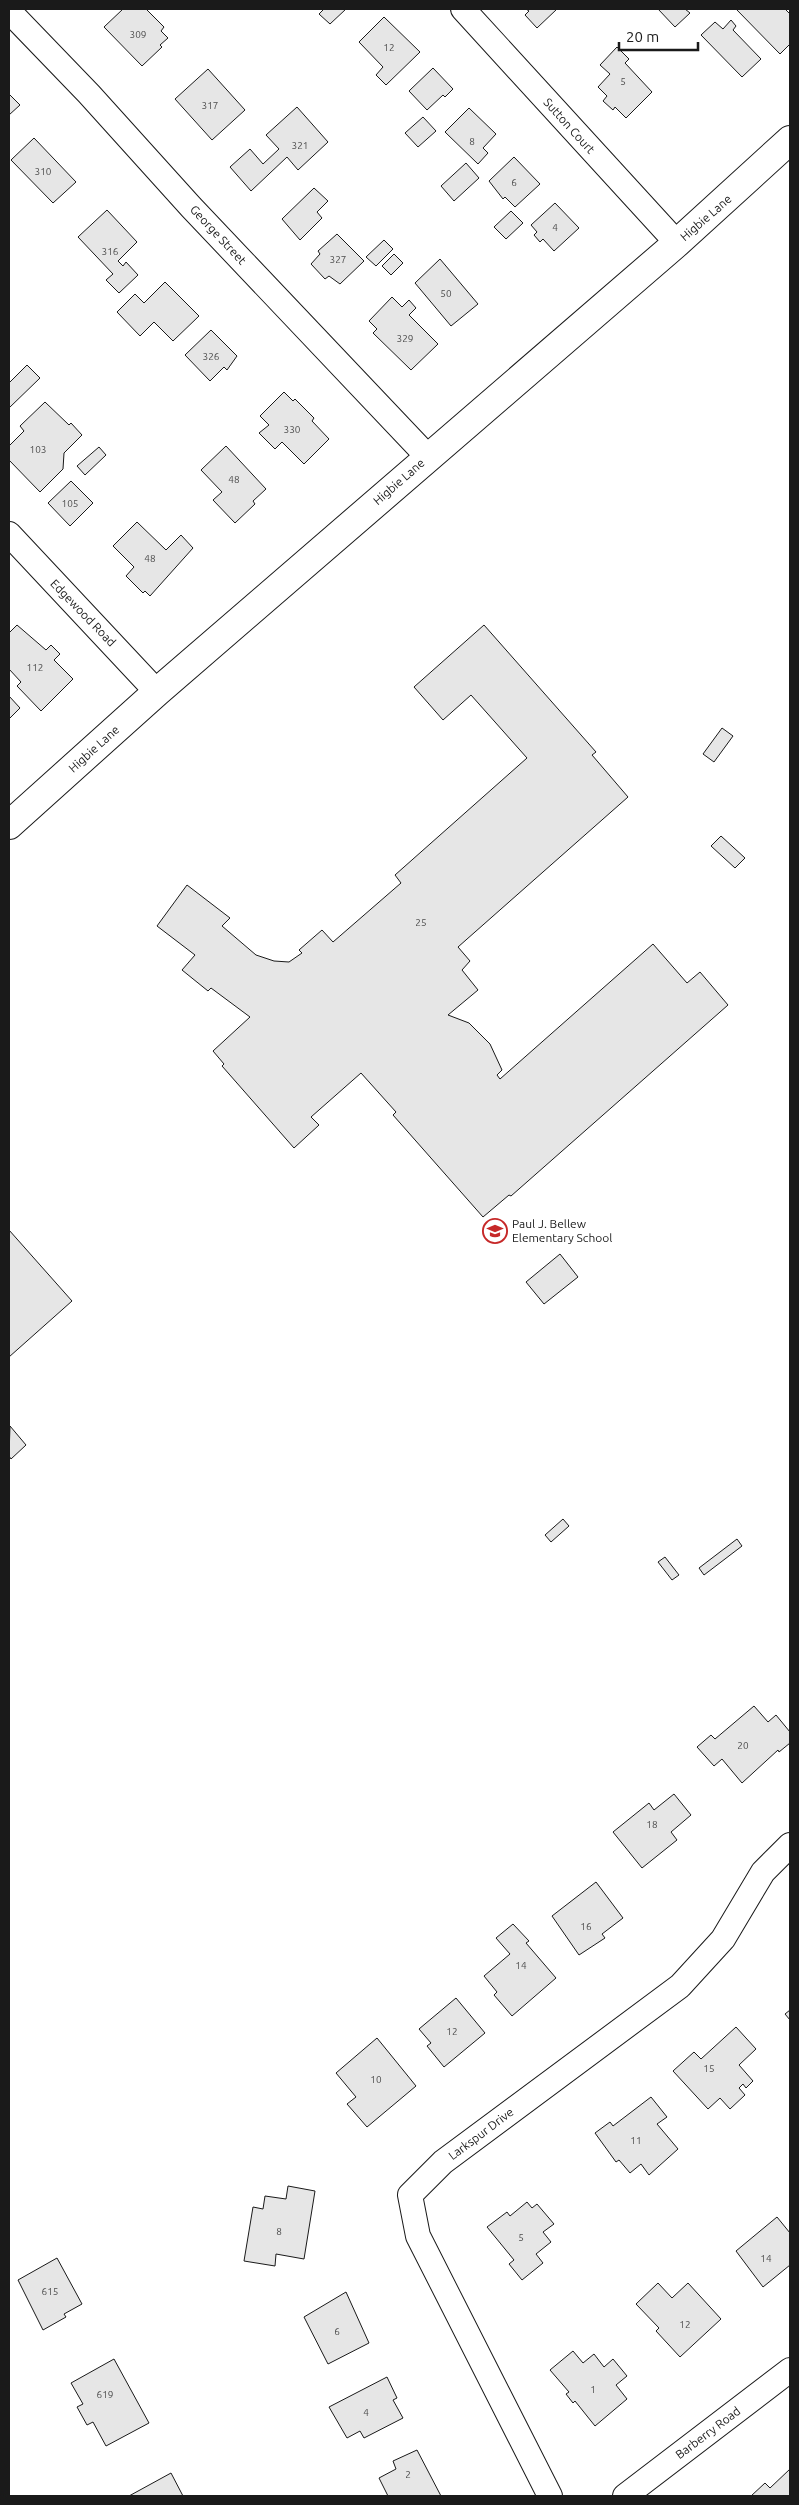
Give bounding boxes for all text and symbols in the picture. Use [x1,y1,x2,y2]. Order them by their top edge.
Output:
scale bar [619,20,698,52]
text: 20 m [626,28,659,45]
house number: 309 [130,29,146,40]
house number: 12 [383,42,395,53]
house number: 5 [620,76,626,87]
street label: Sutton Court [541,95,598,156]
house number: 317 [202,100,218,111]
house number: 8 [469,136,475,147]
house number: 321 [292,140,308,151]
house number: 310 [35,166,52,177]
house number: 6 [511,177,517,188]
street label: Higbie Lane [678,192,734,243]
street label: George Street [188,202,249,267]
house number: 4 [552,222,558,233]
house number: 316 [102,246,119,257]
house number: 327 [330,254,346,265]
house number: 50 [440,288,452,299]
house number: 329 [397,333,413,344]
house number: 326 [203,351,220,362]
house number: 330 [284,424,301,435]
house number: 103 [30,444,46,455]
street label: Higbie Lane [371,456,427,507]
house number: 48 [228,474,240,485]
house number: 105 [62,498,78,509]
house number: 48 [144,553,156,564]
street label: Edgewood Road [48,577,119,649]
house number: 112 [27,662,43,673]
street label: Higbie Lane [66,723,122,775]
house number: 25 [415,917,427,928]
place label: Paul J. Bellew Elementary School [512,1217,612,1244]
school or university icon: Paul J. Bellew Elementary School [482,1218,508,1244]
house number: 20 [737,1740,749,1751]
house number: 18 [646,1819,658,1830]
house number: 16 [580,1921,592,1932]
house number: 14 [515,1960,527,1971]
house number: 12 [446,2026,458,2037]
house number: 15 [703,2063,715,2074]
house number: 10 [370,2074,382,2085]
street label: Larkspur Drive [446,2105,516,2162]
house number: 11 [630,2135,642,2146]
house number: 8 [276,2226,282,2237]
house number: 5 [518,2232,524,2243]
house number: 14 [760,2253,772,2264]
house number: 615 [42,2286,58,2297]
house number: 12 [679,2319,691,2330]
house number: 6 [334,2326,340,2337]
house number: 1 [590,2384,596,2395]
house number: 619 [97,2389,113,2400]
street label: Barberry Road [673,2404,743,2461]
house number: 4 [363,2407,369,2418]
house number: 2 [405,2469,411,2480]

